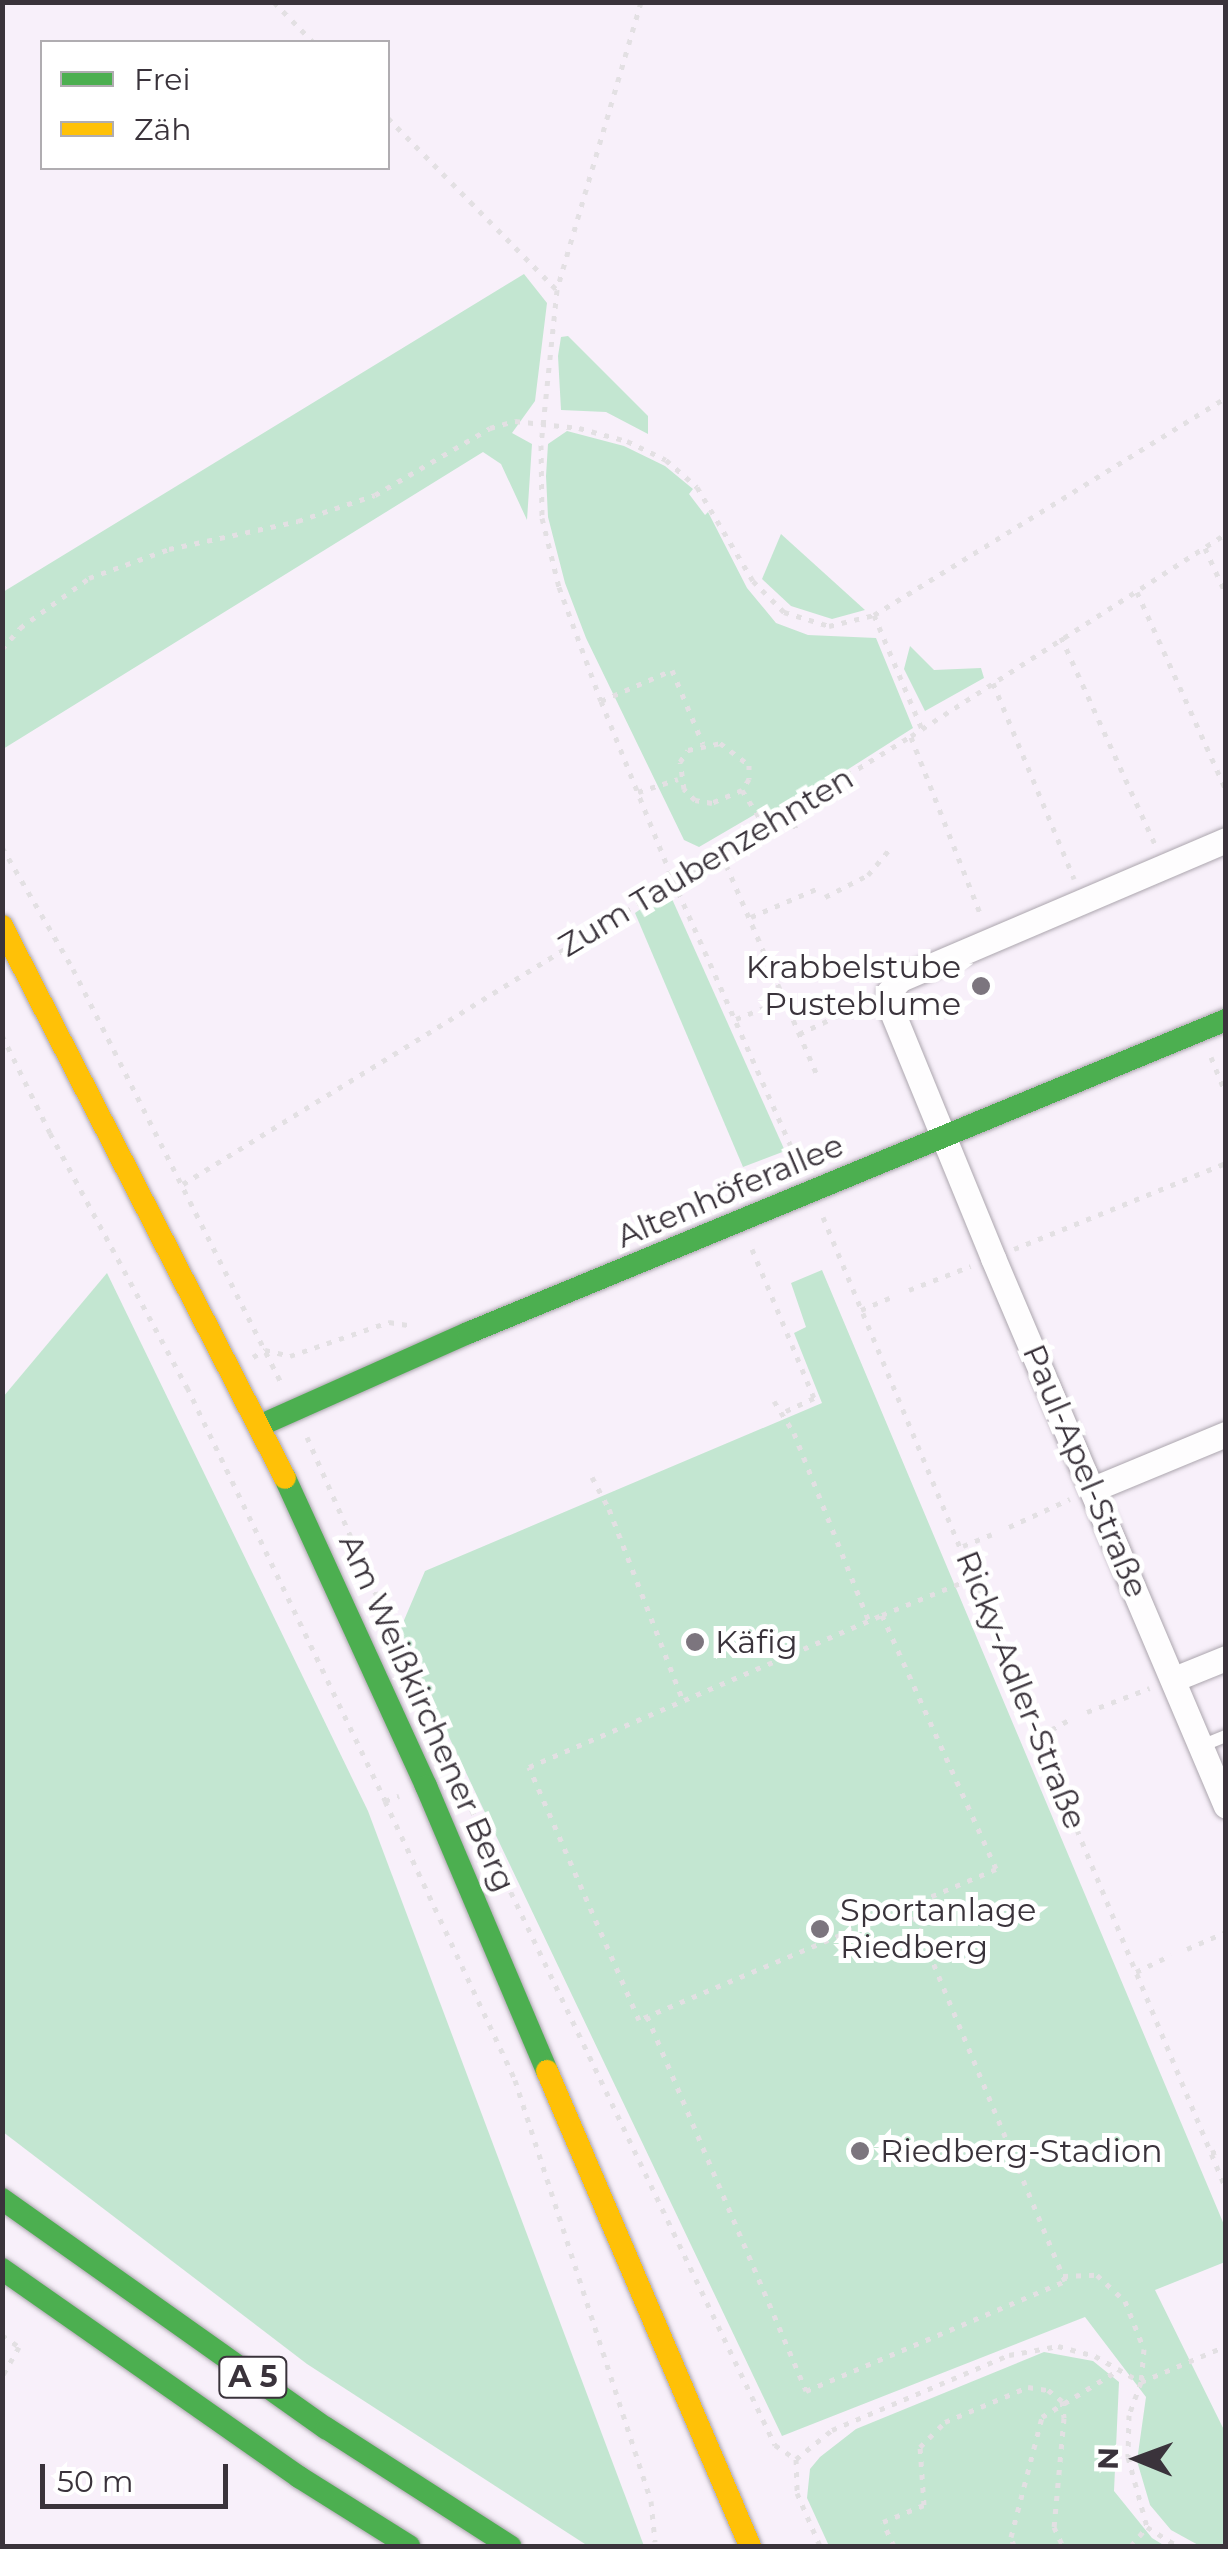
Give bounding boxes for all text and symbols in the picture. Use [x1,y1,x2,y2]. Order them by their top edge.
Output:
legend [40,40,390,170]
text: Frei [134,61,191,98]
text: Zäh [134,111,192,148]
street label: Zum Taubenzehnten [552,759,860,965]
place label: Krabbelstube Pusteblume [746,949,961,1024]
marker: Krabbelstube Pusteblume [970,975,992,997]
street label: Altenhöferallee [611,1126,849,1256]
street label: Paul-Apel-Straße [1014,1339,1156,1603]
street label: Am Weißkirchener Berg [331,1528,523,1898]
street label: Ricky-Adler-Straße [948,1545,1094,1835]
place label: Käfig [715,1623,798,1661]
marker: Käfig [684,1631,706,1653]
place label: Sportanlage Riedberg [840,1892,1036,1967]
marker: Sportanlage Riedberg [809,1918,831,1940]
place label: Riedberg-Stadion [880,2132,1163,2170]
marker: Riedberg-Stadion [849,2140,871,2162]
road number: A 5 [218,2352,288,2402]
north arrow [1088,2409,1188,2509]
scale bar [45,2444,232,2506]
text: N [1091,2447,1125,2470]
text: 50 m [57,2463,134,2500]

